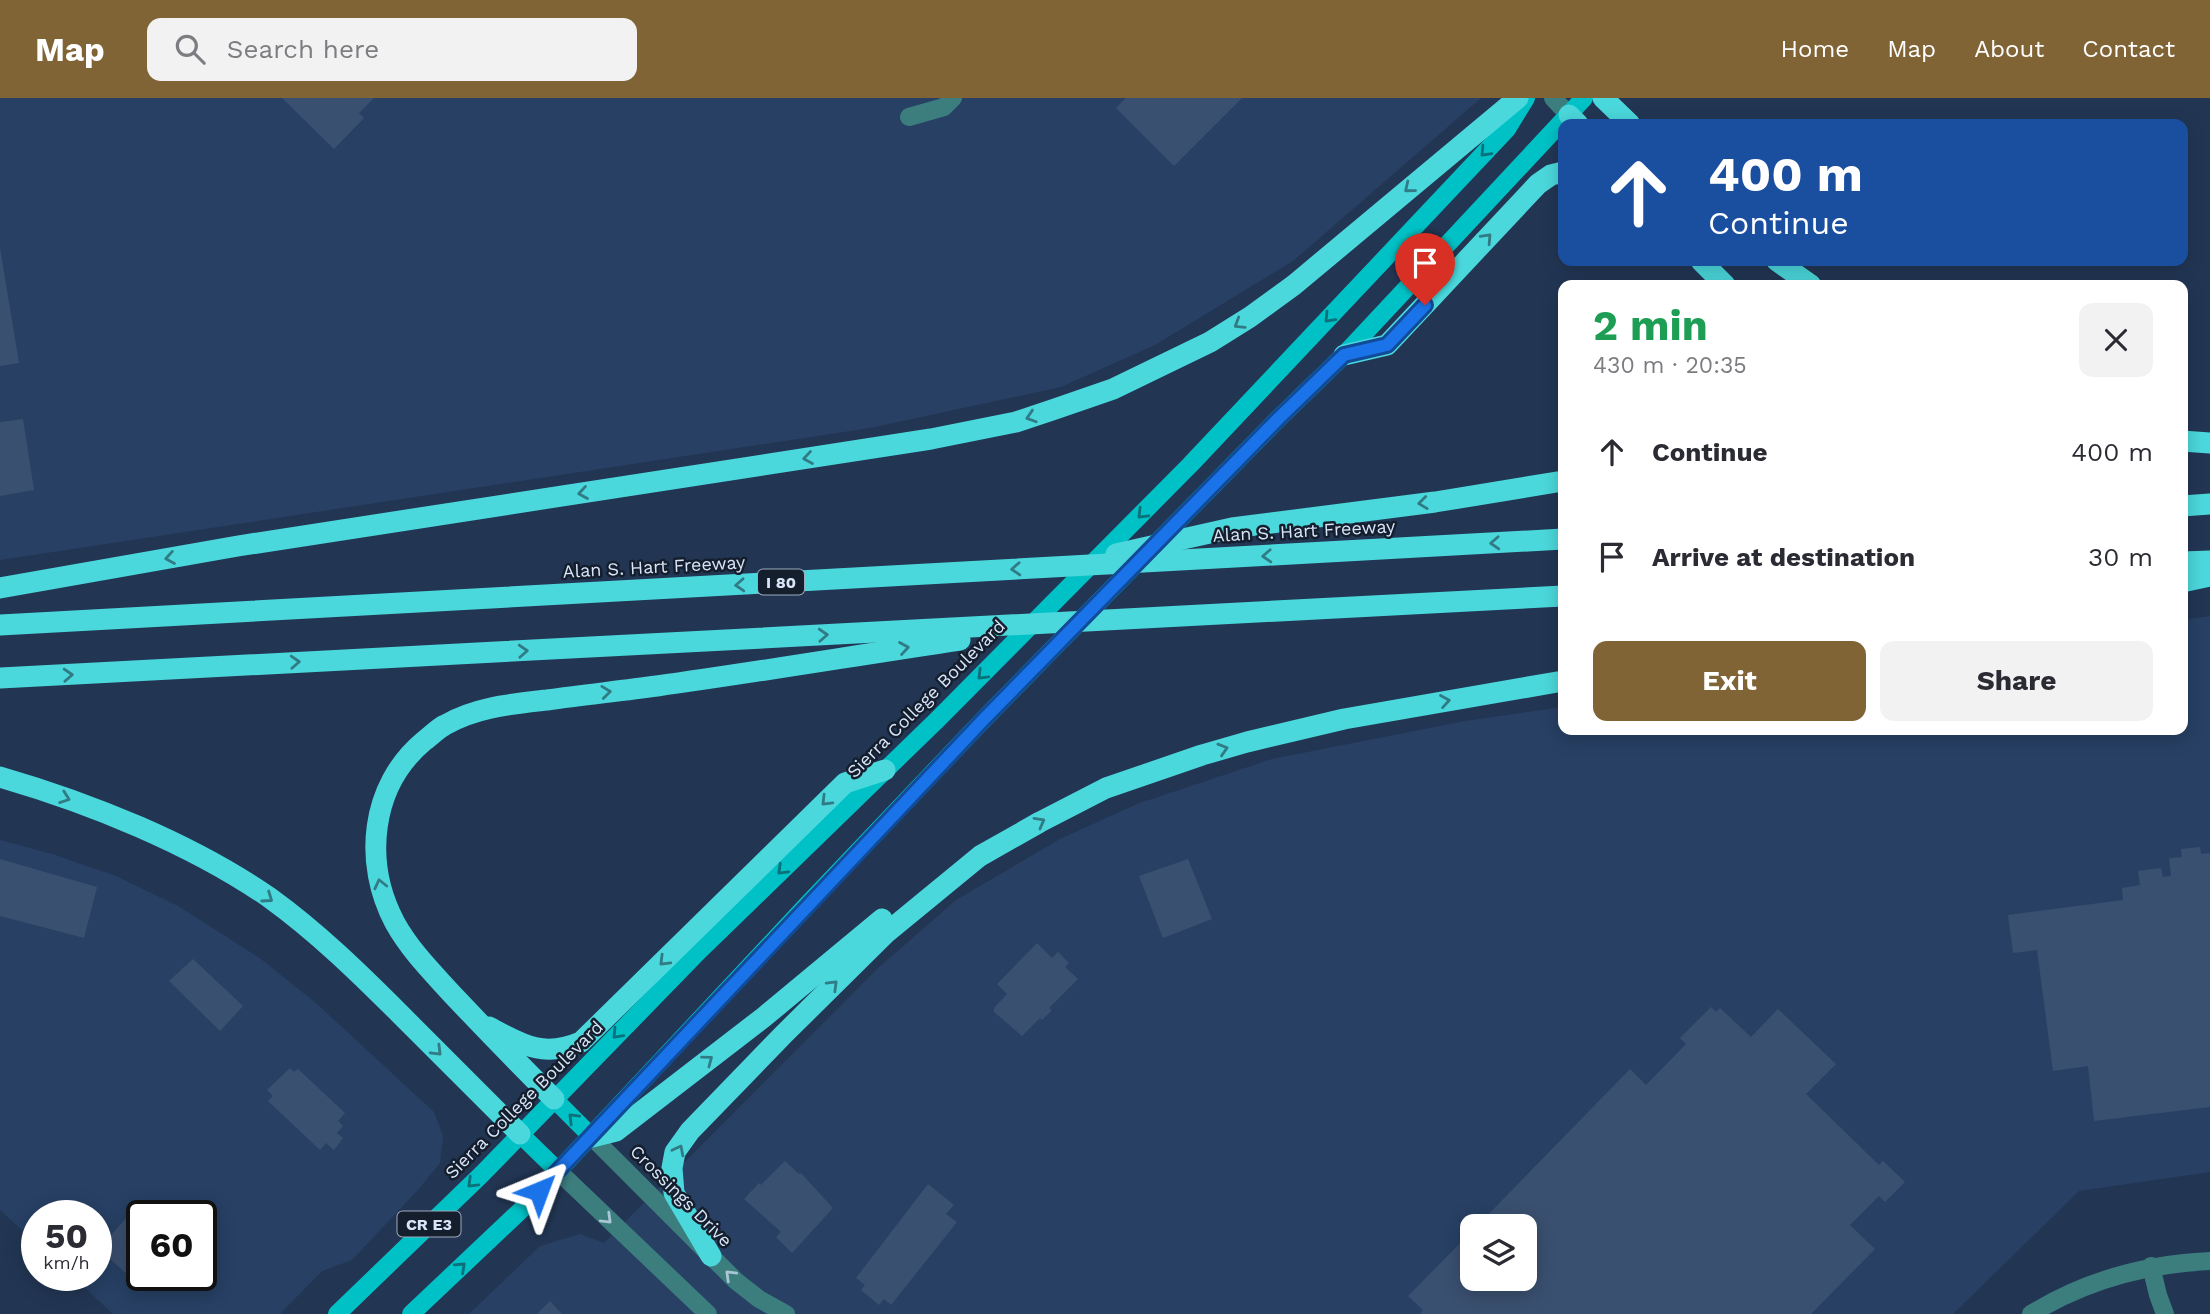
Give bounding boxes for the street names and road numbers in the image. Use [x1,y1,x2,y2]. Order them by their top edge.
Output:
street label: Alan S. Hart Freeway [1212,515,1396,546]
street label: Alan S. Hart Freeway [562,551,746,582]
road number: I 80 [758,569,804,594]
street label: Sierra College Boulevard [842,615,1009,782]
street label: Sierra College Boulevard [440,1016,607,1183]
street label: Crossings Drive [626,1140,737,1251]
road number: CR E3 [398,1212,460,1236]

